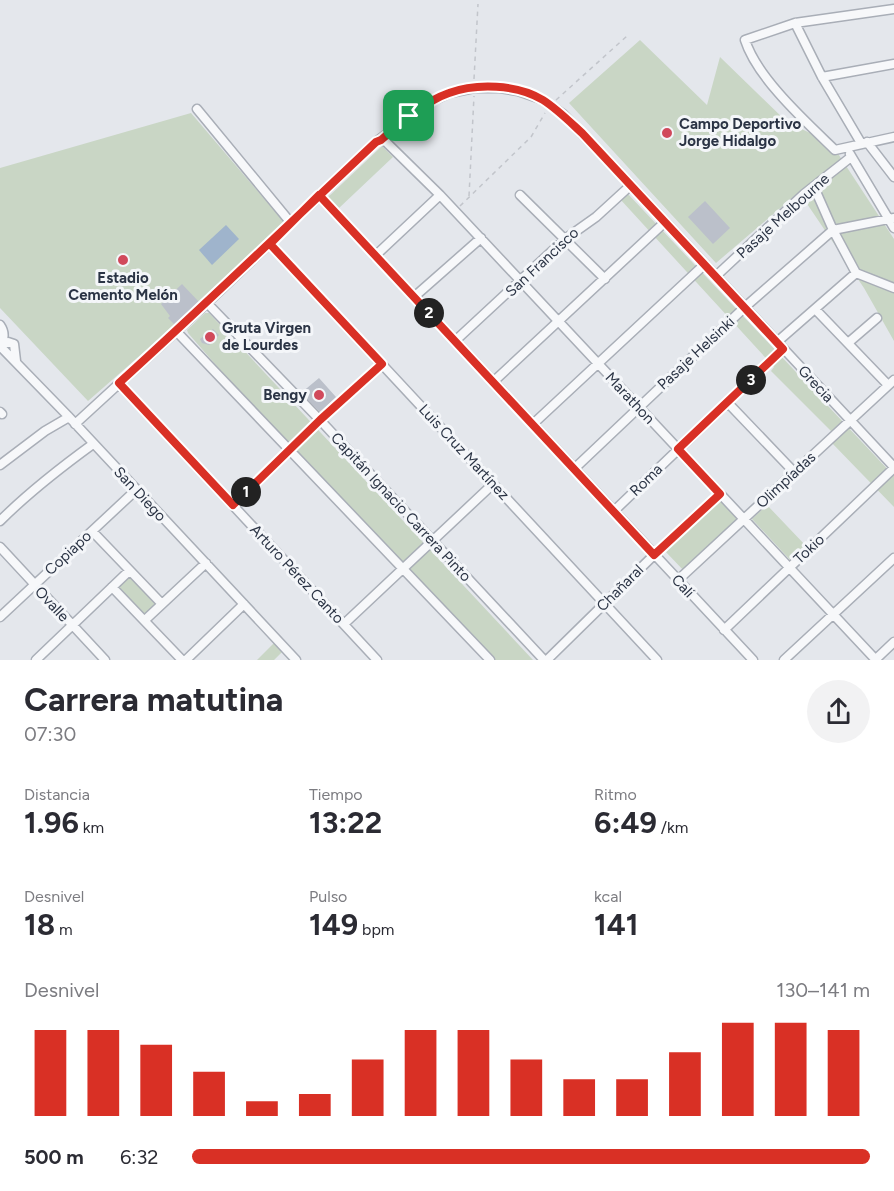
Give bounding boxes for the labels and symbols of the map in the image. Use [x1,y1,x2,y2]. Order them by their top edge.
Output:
pin [383,90,434,141]
place label: Campo Deportivo Jorge Hidalgo [679,115,802,150]
marker: Campo Deportivo Jorge Hidalgo [660,126,674,140]
street label: Pasaje Melbourne [733,170,833,262]
street label: San Francisco [502,223,583,300]
marker: Estadio Cemento Melón [116,253,130,267]
place label: Estadio Cemento Melón [68,269,178,304]
pin: 2 [414,298,444,328]
street label: Pasaje Helsinki [654,313,738,393]
place label: Gruta Virgen de Lourdes [222,319,311,354]
marker: Gruta Virgen de Lourdes [203,330,217,344]
street label: Grecia [794,362,838,406]
pin: 3 [736,365,766,395]
street label: Marathon [602,368,658,428]
place label: Bengy [263,386,307,404]
marker: Bengy [312,388,326,402]
street label: Luis Cruz Martínez [415,400,513,504]
street label: Capitán Ignacio Carrera Pinto [327,429,475,585]
street label: Olimpíadas [753,448,819,512]
street label: Roma [626,460,666,500]
street label: San Diego [110,463,170,525]
pin: 1 [231,477,261,507]
street label: Arturo Pérez Canto [246,521,348,628]
street label: Copiapo [41,527,95,579]
street label: Tokio [790,530,828,568]
street label: Chañaral [593,561,647,615]
street label: Cali [668,571,698,601]
street label: Ovalle [31,583,73,625]

